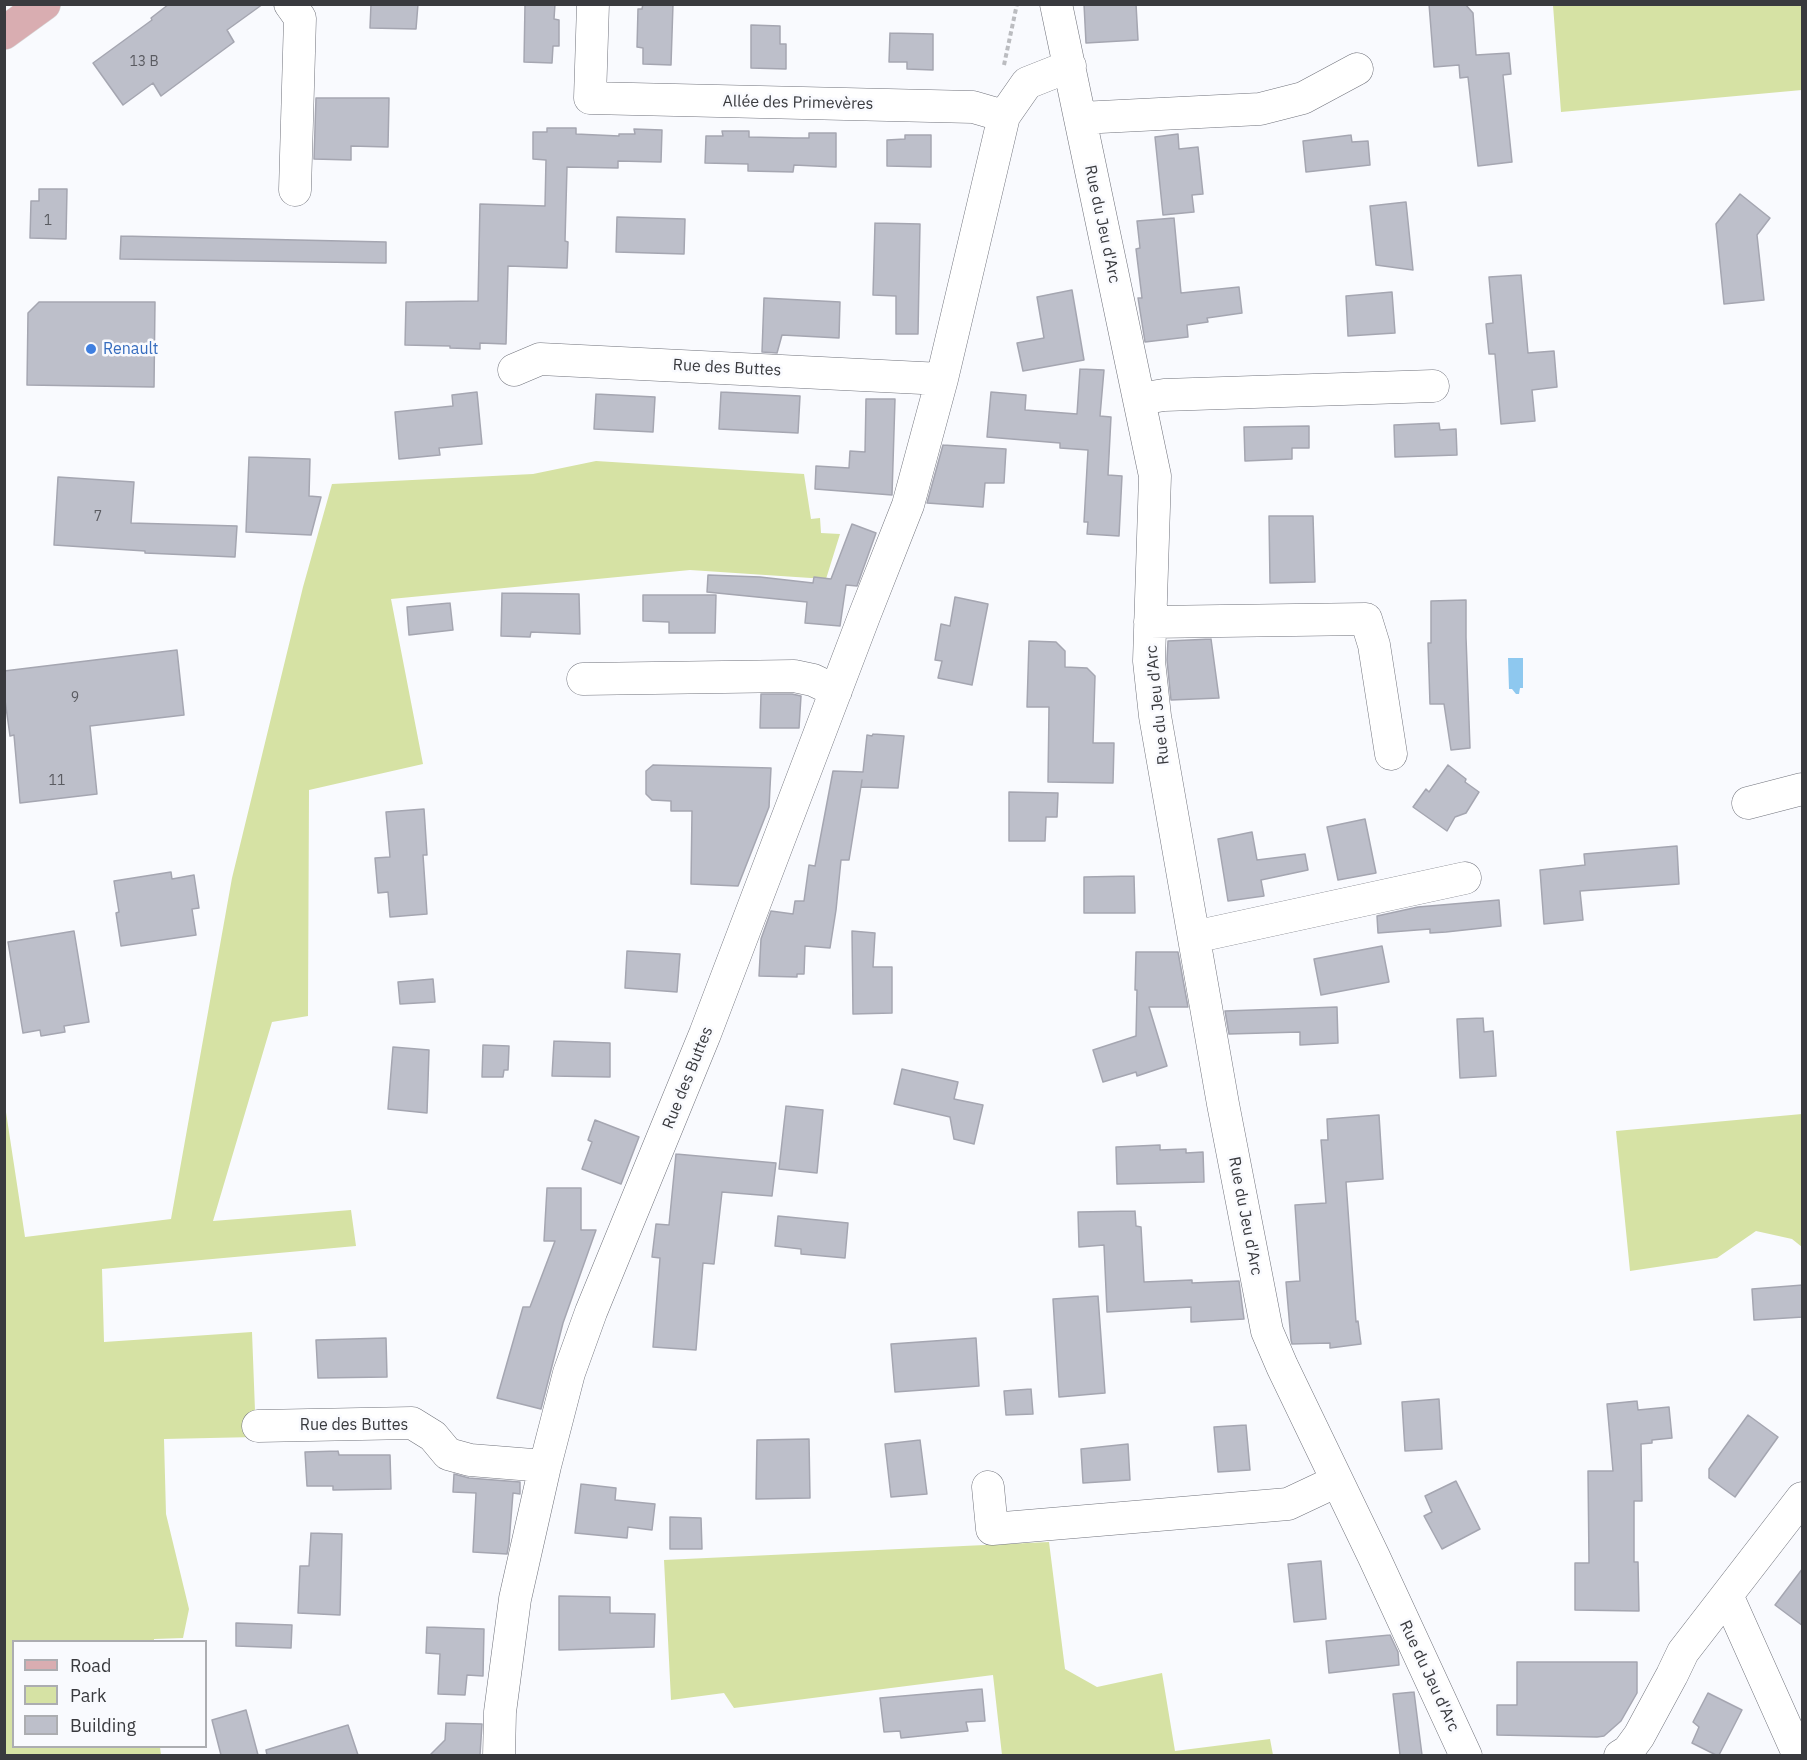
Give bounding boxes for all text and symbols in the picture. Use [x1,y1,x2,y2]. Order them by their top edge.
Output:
house number: 13 B [129,54,159,70]
street label: Allée des Primevères [722,92,874,114]
street label: Rue du Jeu d'Arc [1080,163,1124,285]
house number: 1 [44,213,52,229]
place label: Renault [103,339,158,359]
marker: Renault [84,342,98,356]
street label: Rue des Buttes [672,356,782,380]
house number: 7 [94,509,102,525]
street label: Rue du Jeu d'Arc [1142,644,1174,766]
house number: 9 [71,690,79,706]
house number: 11 [49,773,65,789]
street label: Rue des Buttes [659,1024,717,1132]
street label: Rue du Jeu d'Arc [1224,1155,1266,1277]
street label: Rue des Buttes [300,1415,408,1435]
street label: Rue du Jeu d'Arc [1395,1617,1463,1735]
legend [12,1640,207,1748]
text: Road [70,1654,111,1677]
text: Park [70,1684,106,1707]
text: Building [70,1714,136,1737]

